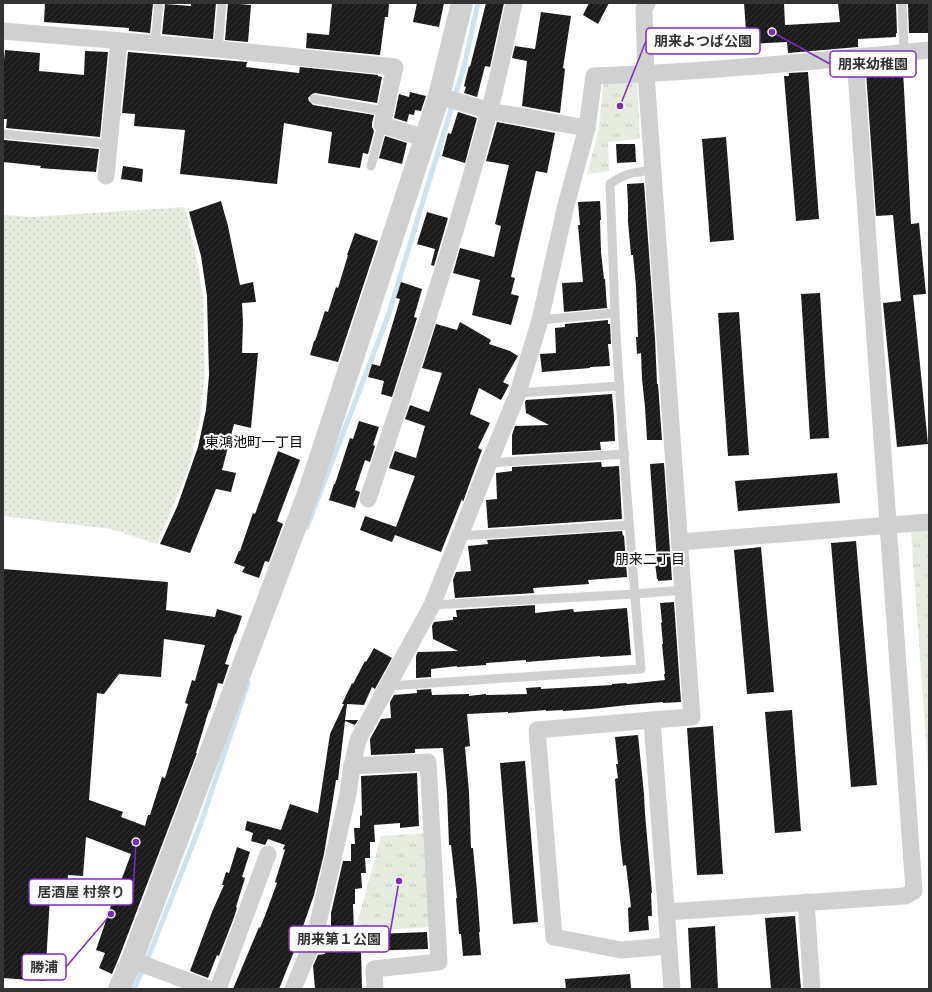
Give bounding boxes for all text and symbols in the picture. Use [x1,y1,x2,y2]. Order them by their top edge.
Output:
callout: 朋来よつば公園 [646,28,760,54]
text: 朋来よつば公園 [654,32,752,50]
callout: 朋来幼稚園 [830,51,916,77]
text: 朋来幼稚園 [838,55,908,73]
district label: 東鴻池町一丁目 [205,433,303,451]
district label: 朋来二丁目 [615,550,685,568]
callout: 居酒屋 村祭り [29,879,133,905]
text: 居酒屋 村祭り [37,883,125,901]
callout: 朋来第１公園 [289,926,389,952]
text: 朋来第１公園 [297,930,381,948]
callout: 勝浦 [22,954,66,980]
text: 勝浦 [30,958,58,976]

